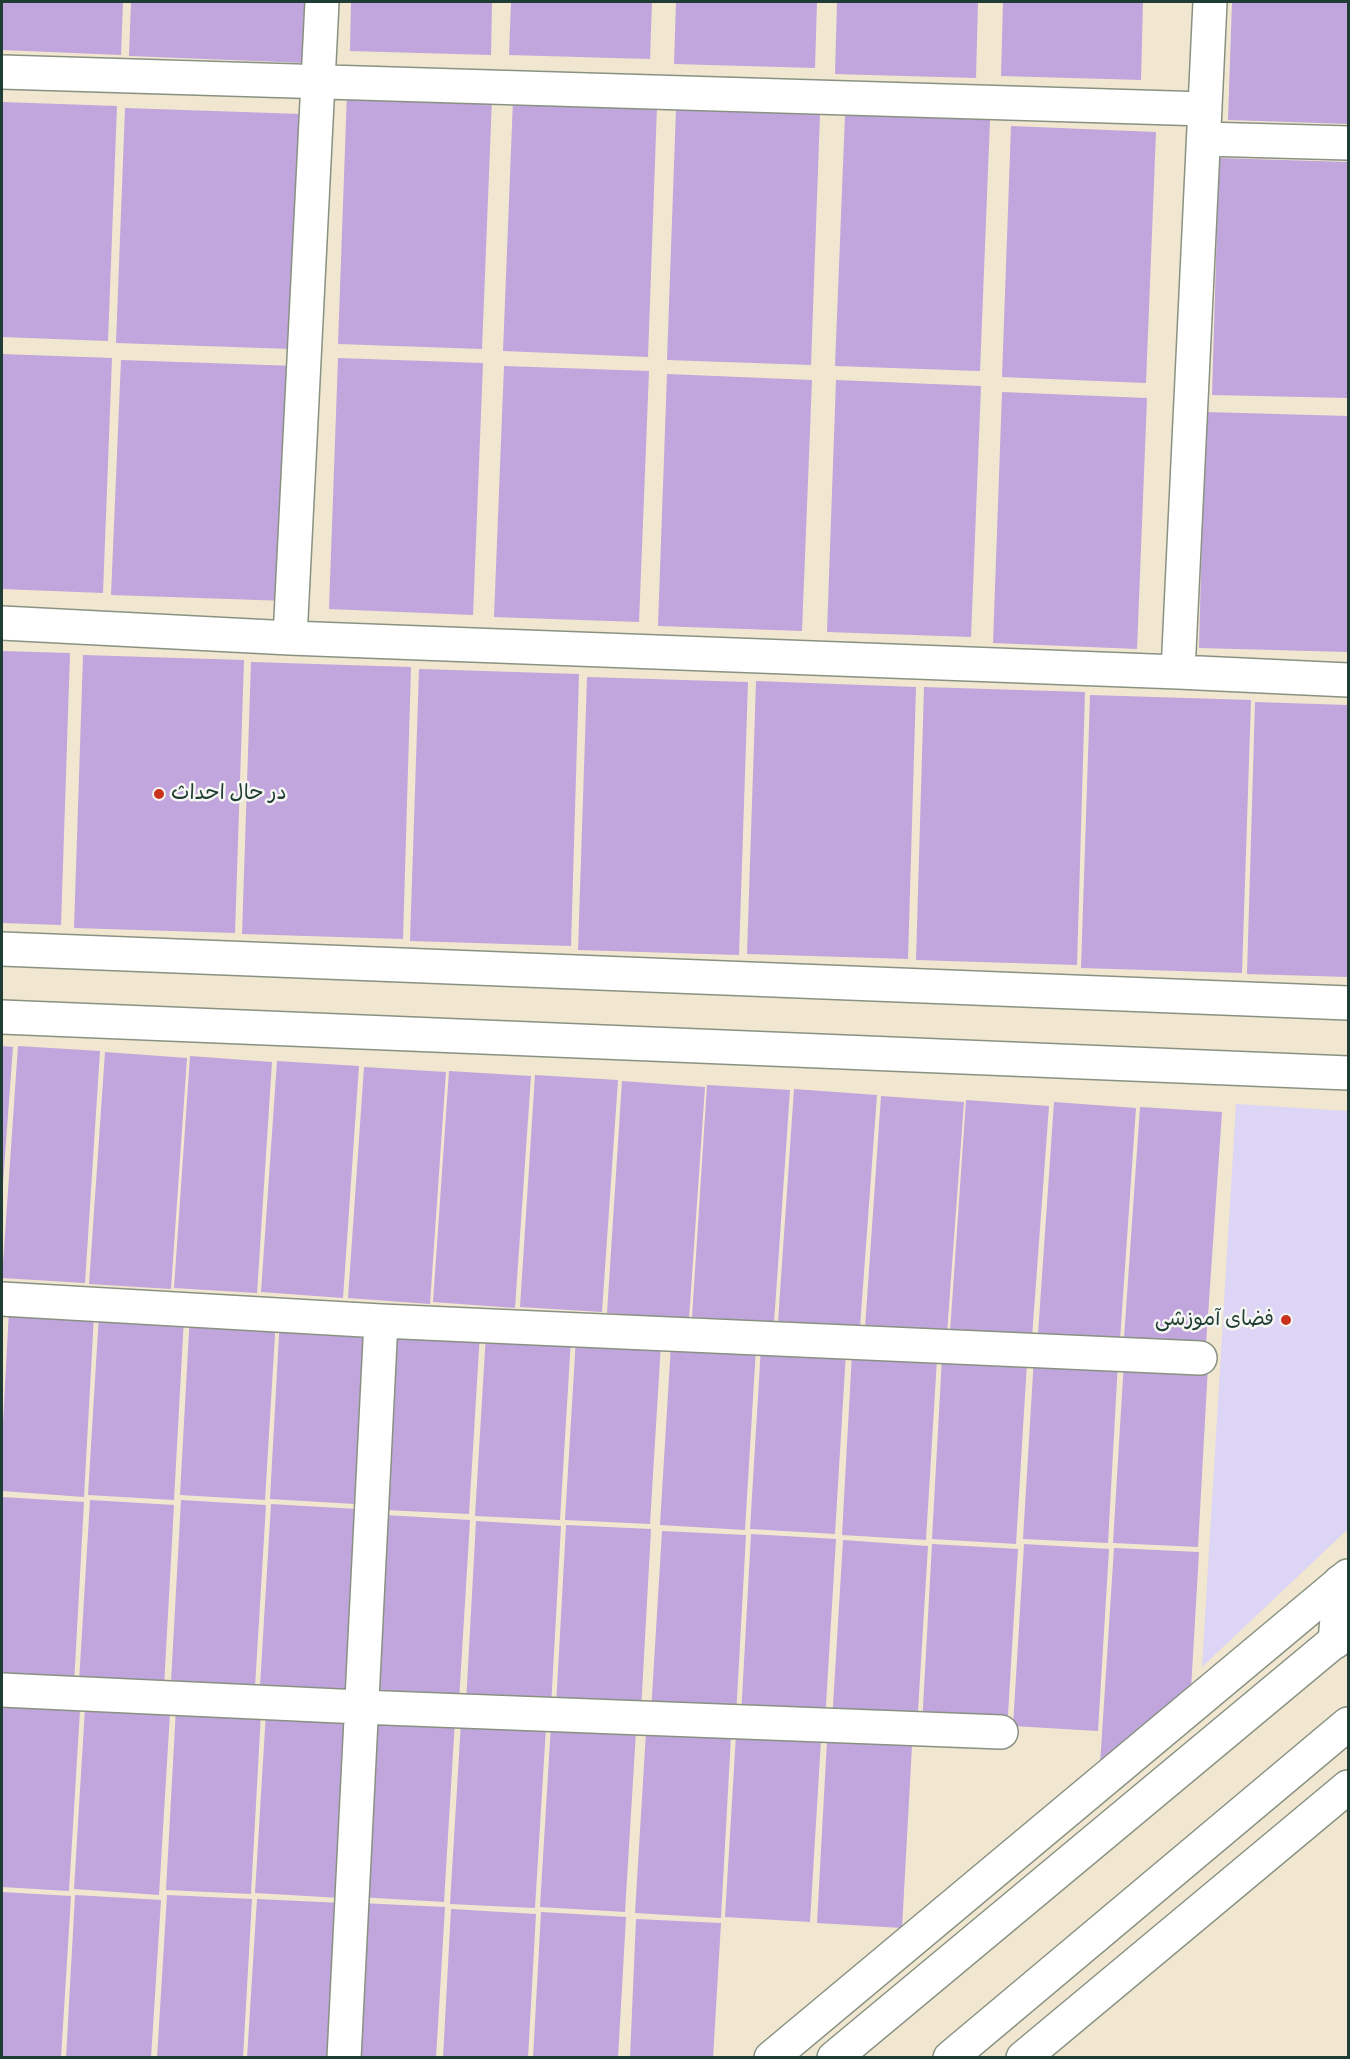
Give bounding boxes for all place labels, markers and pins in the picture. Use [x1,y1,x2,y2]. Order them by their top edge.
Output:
place label: در حال احداث [171,781,287,807]
marker: در حال احداث [152,787,166,801]
place label: فضای آموزشی [1155,1307,1274,1333]
marker: فضای آموزشی [1279,1313,1293,1327]

